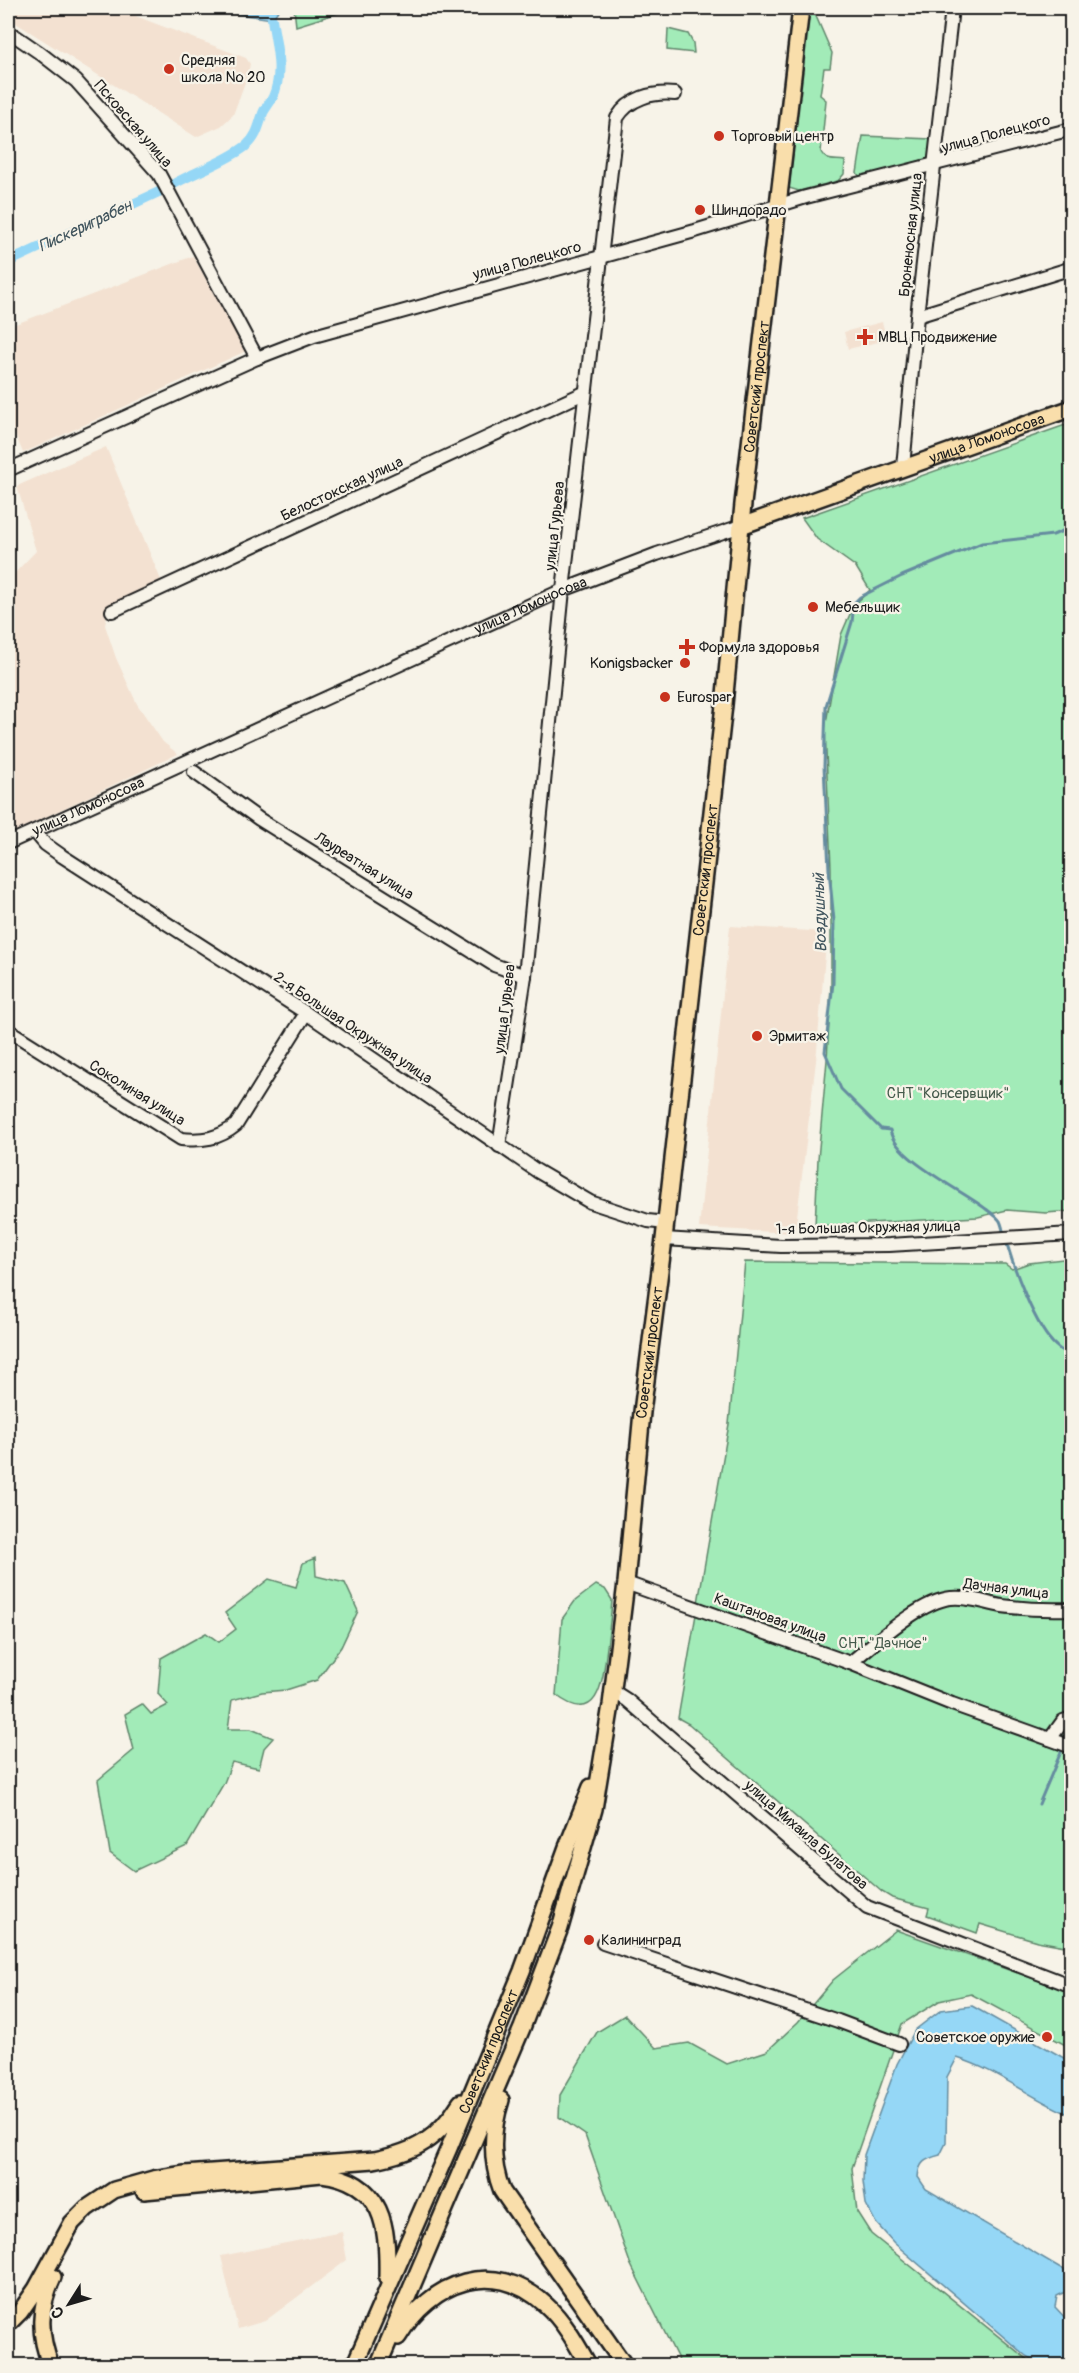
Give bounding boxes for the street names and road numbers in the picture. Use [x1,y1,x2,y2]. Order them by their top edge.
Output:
street label: Псковская улица [90,76,176,172]
street label: улица Полецкого [939,110,1052,158]
street label: Броненосная улица [895,172,927,298]
street label: улица Полецкого [470,237,583,285]
street label: Советский проспект [740,319,774,454]
street label: улица Ломоносова [926,409,1047,468]
street label: Белостокская улица [278,452,406,526]
street label: улица Гурьева [541,480,569,573]
street label: улица Ломоносова [470,572,589,639]
street label: улица Ломоносова [28,773,147,841]
street label: Советский проспект [689,802,722,937]
street label: Лауреатная улица [310,827,417,904]
street label: улица Гурьева [490,963,520,1056]
street label: 2-я Большая Окружная улица [270,968,436,1088]
street label: Соколиная улица [85,1056,189,1130]
street label: 1-я Большая Окружная улица [775,1217,961,1239]
street label: Советский проспект [632,1285,667,1419]
street label: Дачная улица [961,1574,1050,1604]
street label: Каштановая улица [711,1589,829,1647]
street label: улица Михаила Булатова [740,1775,872,1894]
street label: Советский проспект [455,1986,523,2117]

